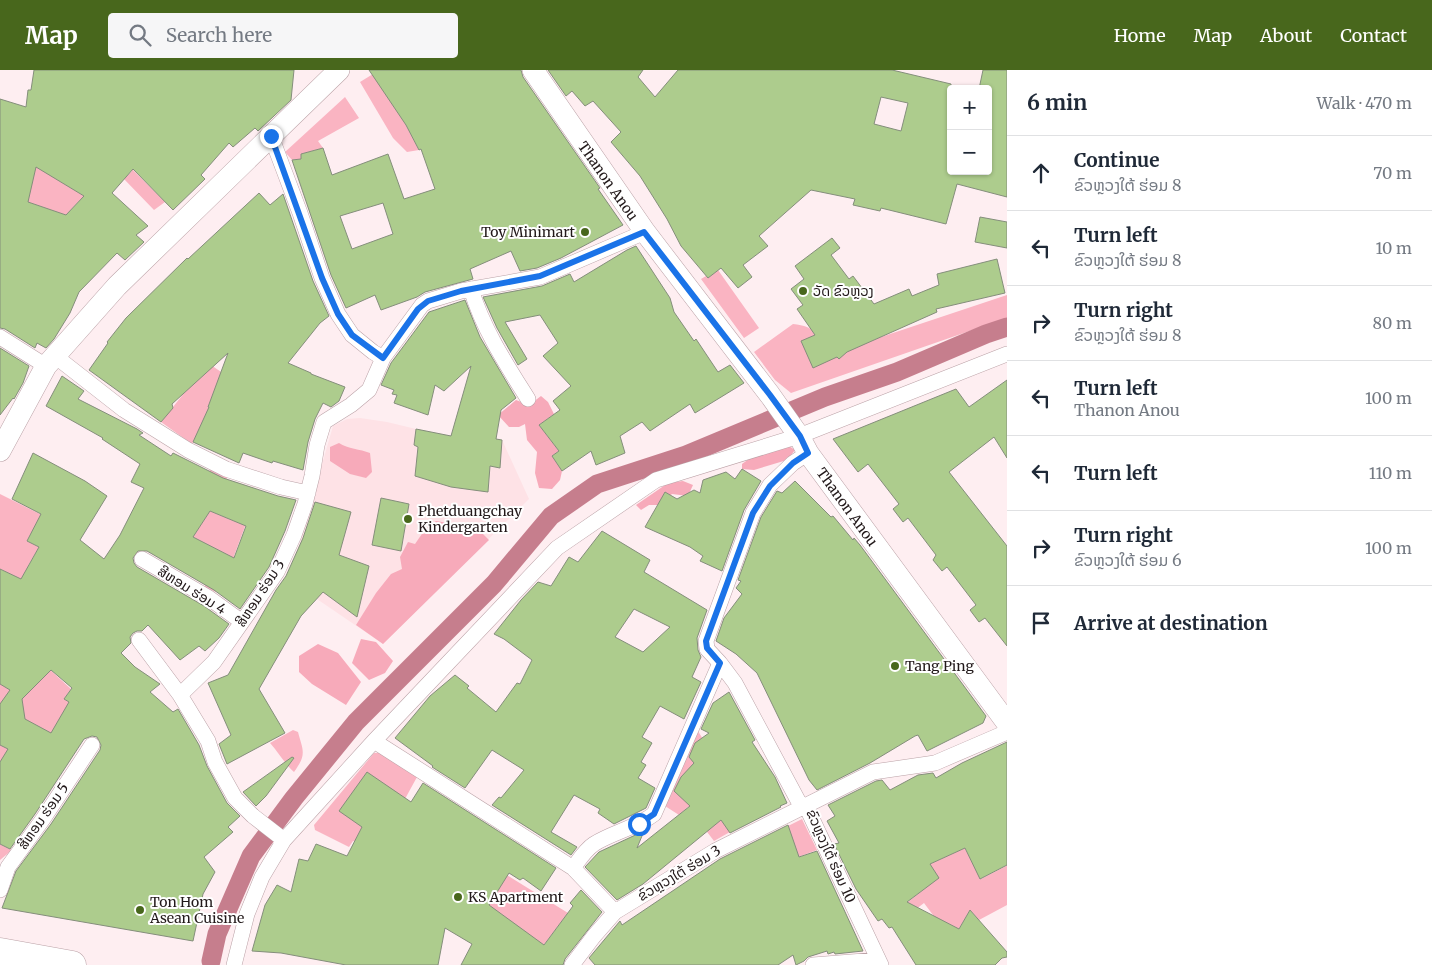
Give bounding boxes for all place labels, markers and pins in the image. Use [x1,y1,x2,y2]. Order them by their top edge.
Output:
place label: Toy Minimart [481,223,576,241]
marker: Toy Minimart [579,226,591,238]
place label: ວັດ ຂົວຫຼວງ [813,282,874,300]
marker: ວັດ ຂົວຫຼວງ [797,285,809,297]
place label: Phetduangchay Kindergarten [418,502,523,536]
marker: Phetduangchay Kindergarten [402,513,414,525]
place label: Tang Ping [905,657,974,675]
marker: Tang Ping [889,660,901,672]
place label: KS Apartment [468,888,564,906]
marker: KS Apartment [452,891,464,903]
place label: Ton Hom Asean Cuisine [149,893,244,927]
marker: Ton Hom Asean Cuisine [134,904,146,916]

